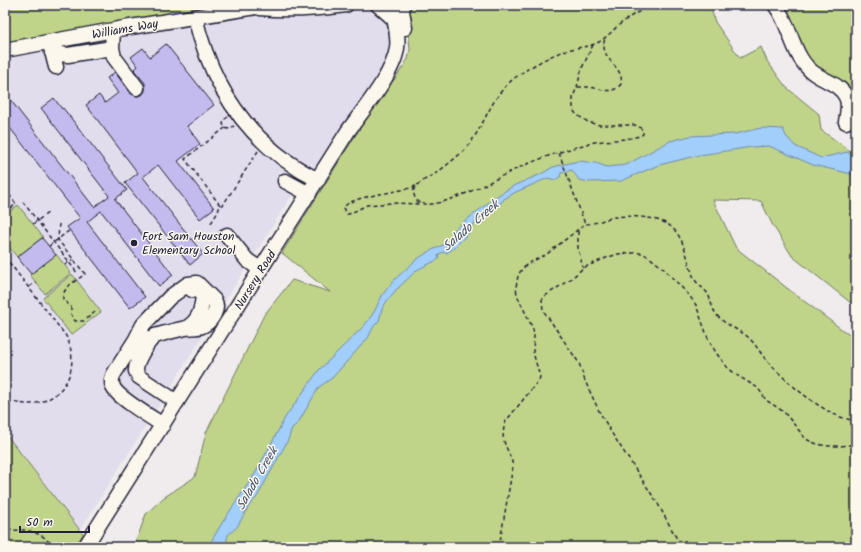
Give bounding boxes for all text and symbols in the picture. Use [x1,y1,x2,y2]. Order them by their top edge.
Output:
street label: Williams Way [91,14,160,45]
water label: Salado Creek [438,194,506,257]
place label: Fort Sam Houston Elementary School [142,227,235,260]
marker: Fort Sam Houston Elementary School [129,238,139,248]
street label: Nursery Road [230,246,282,314]
water label: Salado Creek [231,442,285,514]
scale bar [20,508,89,534]
text: 50 m [26,513,53,532]

